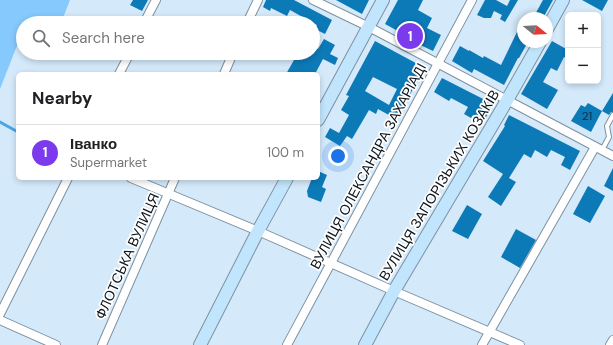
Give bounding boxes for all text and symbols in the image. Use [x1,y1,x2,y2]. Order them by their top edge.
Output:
north arrow [517,12,553,48]
map controls [565,12,601,84]
button: + [565,12,601,48]
search box [16,16,320,60]
pin: 1 [397,21,423,51]
icon: search [30,27,52,49]
text: Search here [62,28,145,48]
button: − [565,48,601,84]
street label: ВУЛИЦЯ ОЛЕКСАНДРА ЗАХАРІАДІ [306,60,430,272]
street label: ВУЛИЦЯ ЗАПОРІЗЬКИХ КОЗАКІВ [375,86,503,284]
text: Nearby [32,87,92,109]
house number: 21 [582,108,592,124]
text: Іванко [70,134,117,154]
text: 1 [43,144,47,161]
text: 100 m [267,144,304,161]
your location [328,146,348,166]
text: Supermarket [70,154,147,171]
street label: ФЛОТСЬКА ВУЛИЦЯ [91,190,163,322]

